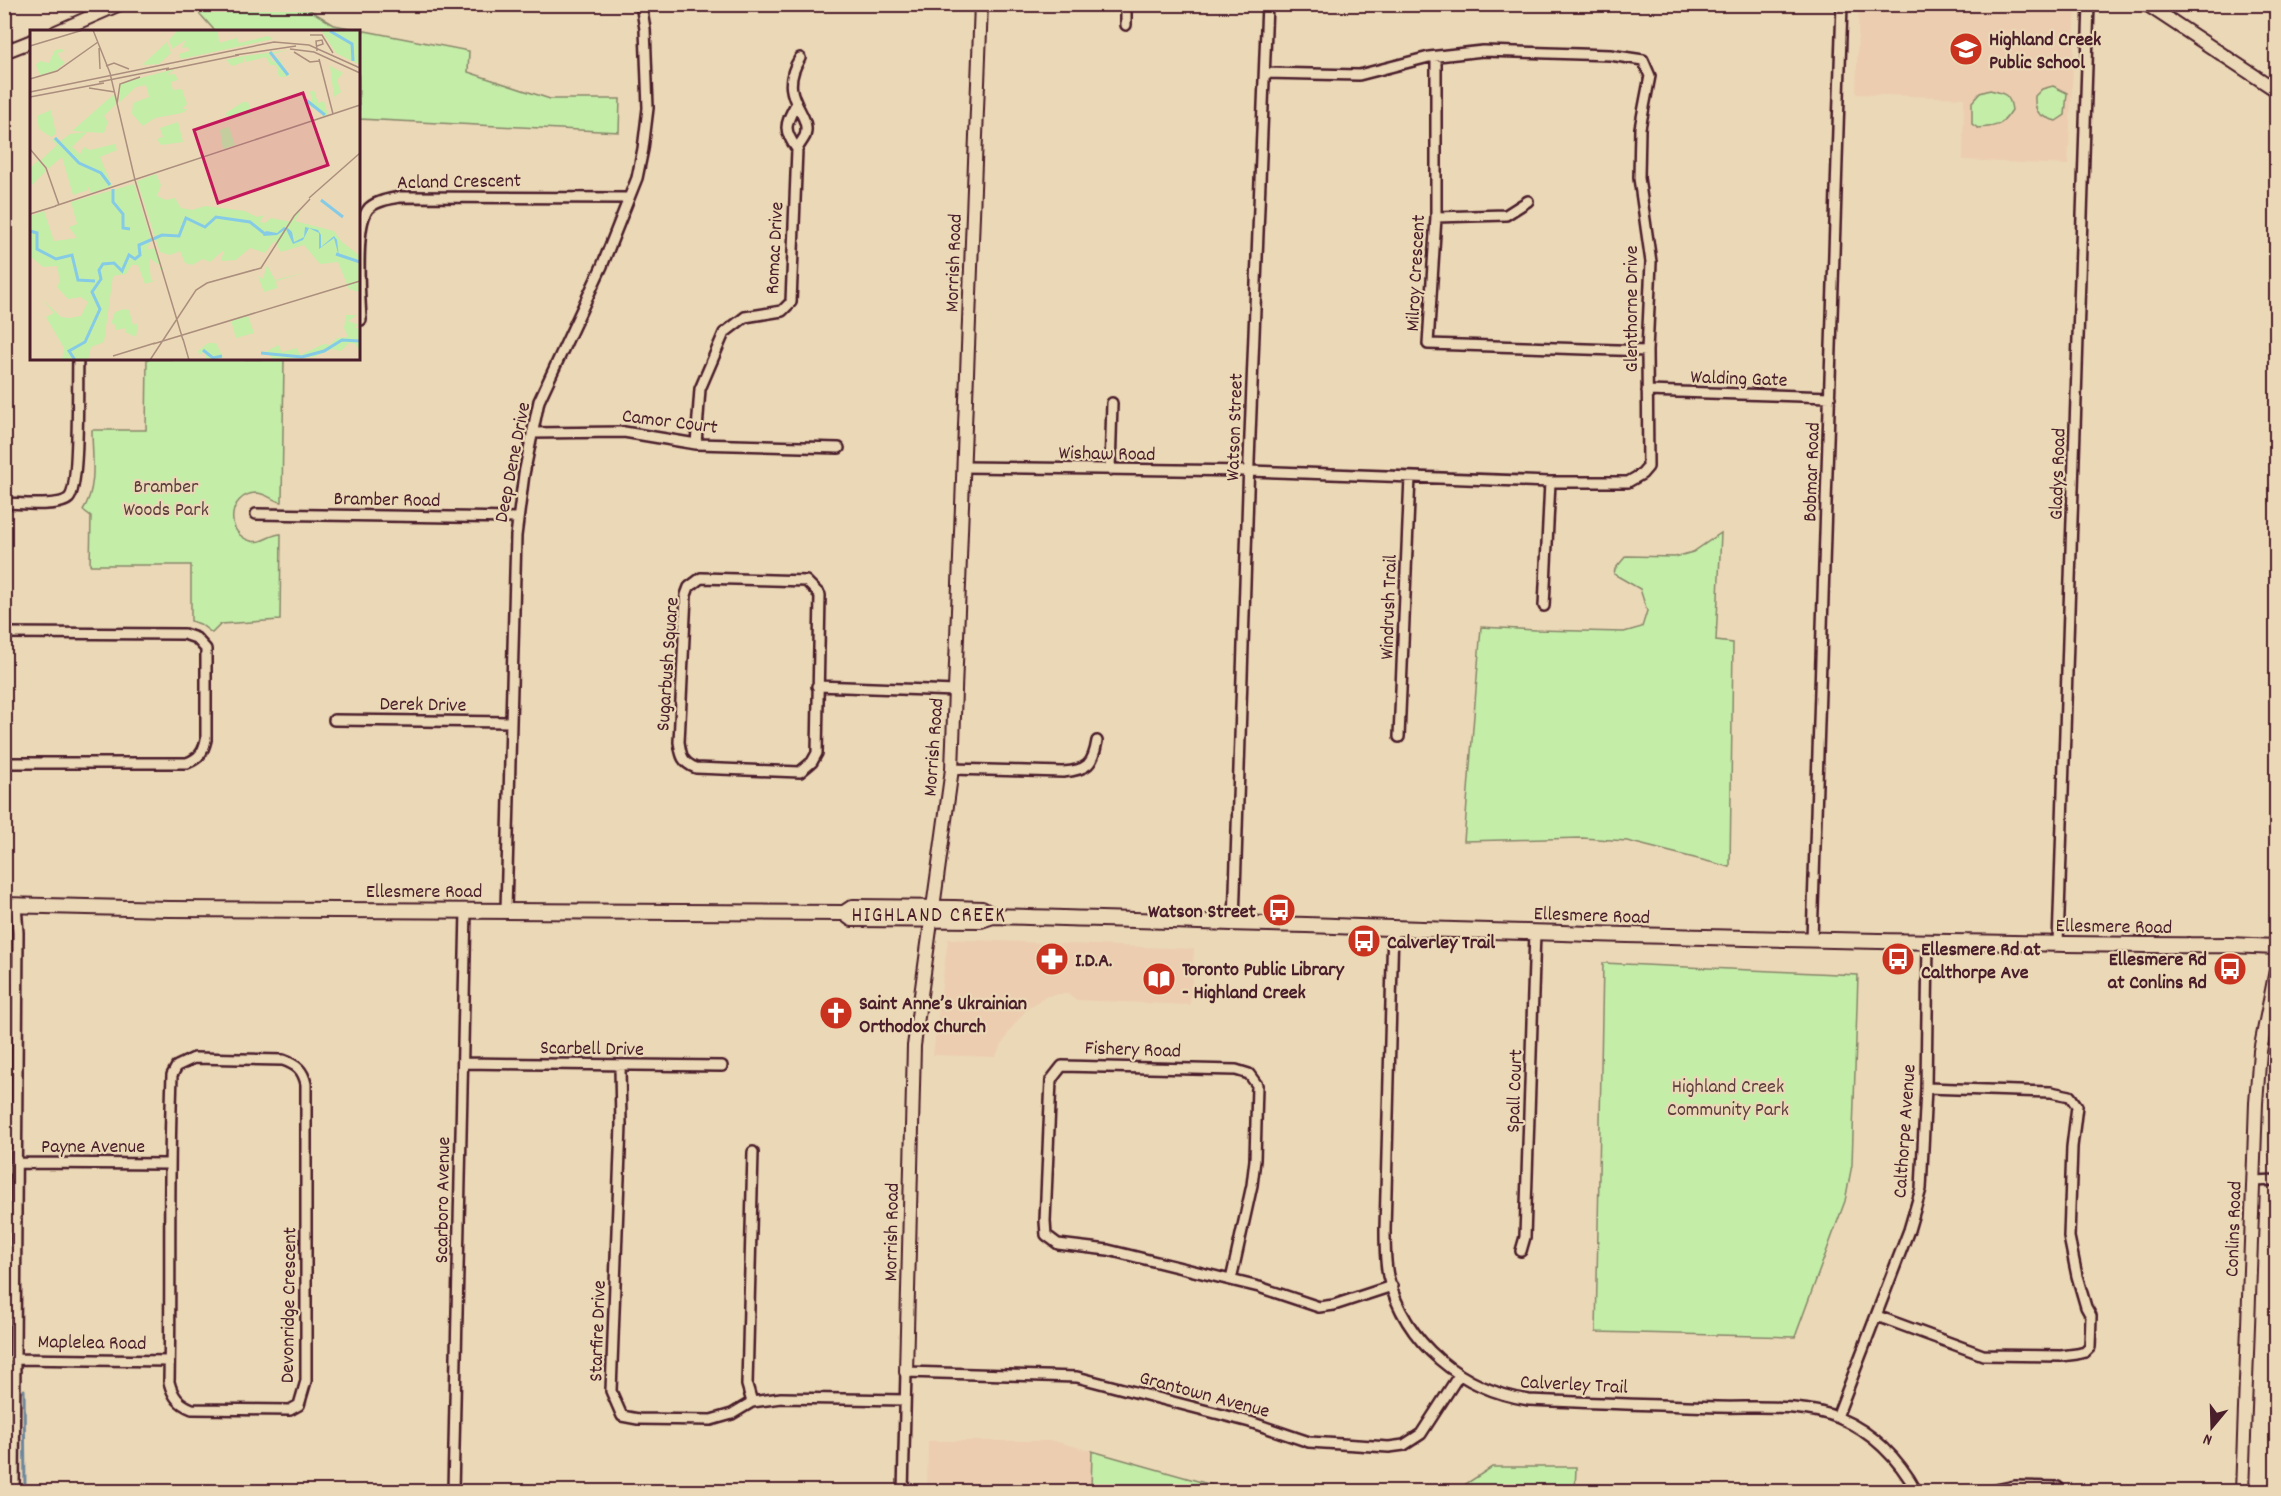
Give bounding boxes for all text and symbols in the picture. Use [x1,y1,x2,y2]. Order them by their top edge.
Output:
place label: Highland Creek Public School [1989,27,2101,78]
inset map [30,30,360,360]
school or university icon: Highland Creek Public School [1948,31,1984,67]
street label: Acland Crescent [397,168,521,198]
street label: Romac Drive [760,201,792,295]
street label: Morrish Road [939,213,971,313]
street label: Milroy Crescent [1400,214,1434,332]
street label: Glenthorne Drive [1619,245,1647,372]
street label: Walding Gate [1690,364,1788,396]
street label: Watson Street [1220,373,1252,482]
street label: Deep Dene Drive [489,400,539,525]
street label: Camor Court [620,403,719,443]
street label: Bobmar Road [1797,422,1829,522]
street label: Gladys Road [2043,428,2075,521]
street label: Wishaw Road [1058,440,1156,470]
park label: Bramber Woods Park [123,474,209,525]
street label: Bramber Road [333,486,441,516]
street label: Windrush Trail [1374,554,1406,660]
street label: Sugarbush Square [650,596,688,732]
street label: Derek Drive [379,691,467,721]
street label: Morrish Road [918,697,952,797]
street label: Ellesmere Road [366,879,482,907]
bus stop icon: Watson Street [1261,892,1297,928]
place label: Watson Street [1148,899,1257,927]
street label: Ellesmere Road [1533,901,1651,933]
district label: HIGHLAND CREEK [851,902,1007,932]
street label: Ellesmere Road [2055,913,2172,943]
bus stop icon: Calverley Trail [1346,923,1382,959]
place label: Calverley Trail [1387,930,1495,958]
place label: Ellesmere Rd at Calthorpe Ave [1921,937,2041,988]
pharmacy icon: I.D.A. [1034,941,1070,977]
bus stop icon: Ellesmere Rd at Calthorpe Ave [1880,941,1916,977]
place label: Ellesmere Rd at Conlins Rd [2108,947,2207,998]
place label: I.D.A. [1075,948,1112,976]
bus stop icon: Ellesmere Rd at Conlins Rd [2212,951,2248,987]
place label: Toronto Public Library - Highland Creek [1182,957,1345,1008]
library icon: Toronto Public Library - Highland Creek [1141,961,1177,997]
place label: Saint Anne’s Ukrainian Orthodox Church [859,991,1027,1042]
church icon: Saint Anne’s Ukrainian Orthodox Church [818,995,854,1031]
street label: Scarbell Drive [540,1035,644,1065]
street label: Fishery Road [1084,1035,1182,1067]
street label: Spall Court [1501,1049,1531,1133]
street label: Calthorpe Avenue [1887,1063,1925,1199]
park label: Highland Creek Community Park [1667,1074,1789,1125]
street label: Payne Avenue [41,1134,145,1162]
street label: Scarboro Avenue [429,1136,459,1264]
street label: Conlins Road [2219,1181,2251,1278]
street label: Morrish Road [878,1182,908,1282]
street label: Devonridge Crescent [275,1227,305,1383]
street label: Starfire Drive [583,1280,615,1382]
street label: Maplelea Road [37,1329,147,1359]
street label: Grantown Avenue [1136,1365,1273,1427]
street label: Calverley Trail [1519,1369,1629,1403]
north arrow [2182,1397,2242,1457]
text: N [2200,1427,2215,1451]

